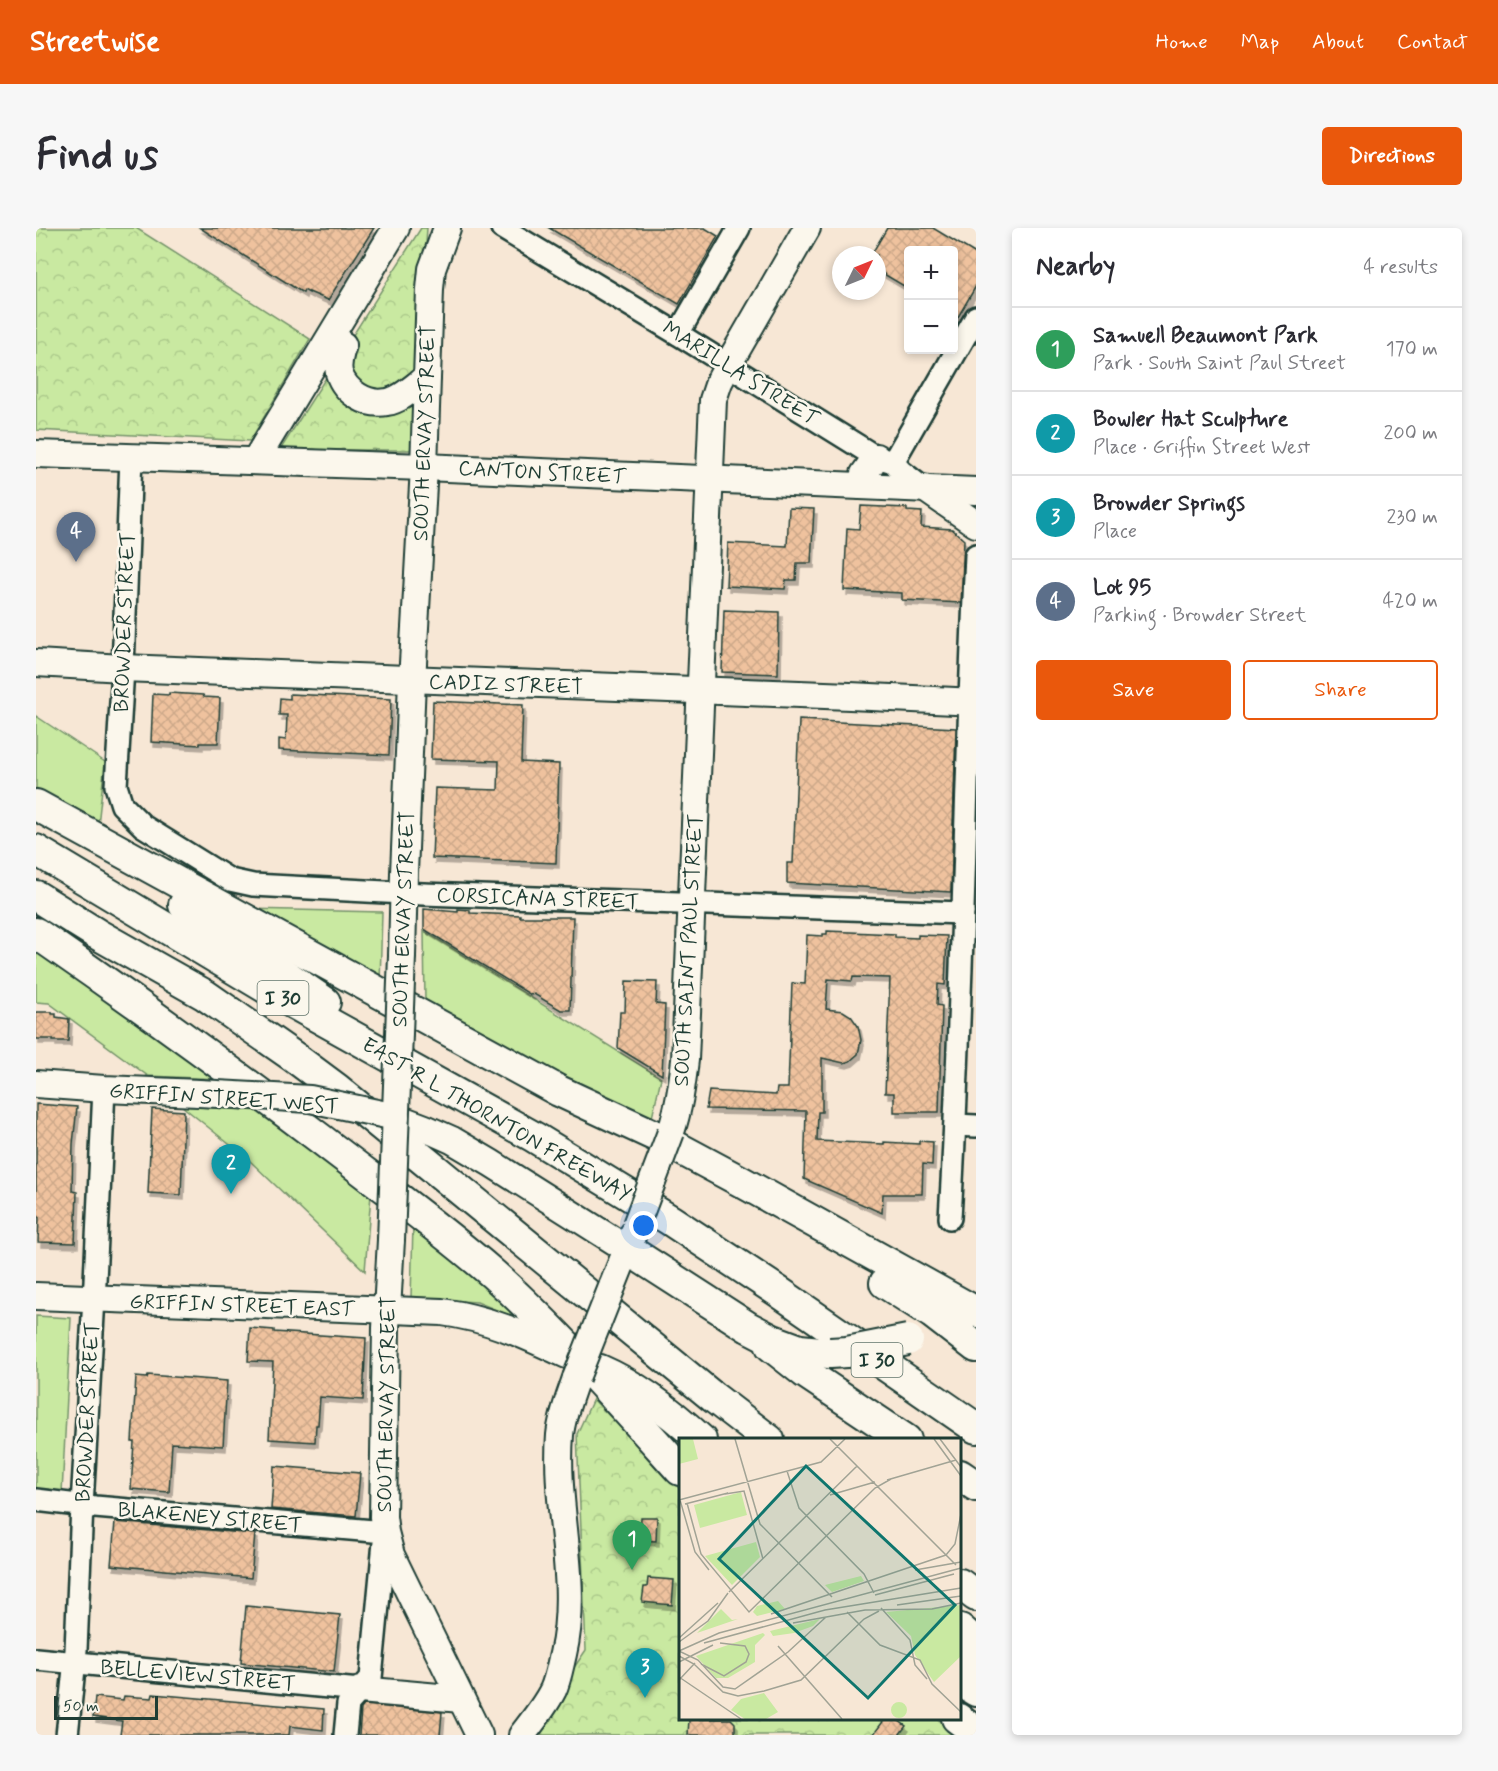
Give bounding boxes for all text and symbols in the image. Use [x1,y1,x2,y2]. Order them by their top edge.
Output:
text: Streetwise [30,24,160,61]
text: Home [1156,28,1208,56]
text: Map [1241,28,1279,56]
text: About [1312,28,1364,56]
text: Contact [1397,28,1468,56]
button: Directions [1322,127,1462,185]
text: Find us [36,129,158,184]
north arrow [832,246,886,300]
map controls [904,246,958,354]
button: + [904,246,958,300]
text: Nearby [1036,250,1115,284]
text: 4 results [1363,254,1438,281]
button: − [904,300,958,354]
street label: MARILLA STREET [657,315,824,434]
text: Samuell Beaumont Park [1093,322,1318,350]
street label: SOUTH ERVAY STREET [407,324,443,542]
text: 1 [1051,336,1060,363]
text: 170 m [1386,336,1438,363]
text: Park · South Saint Paul Street [1093,350,1346,377]
text: Bowler Hat Sculpture [1093,406,1288,434]
text: 2 [1051,420,1060,447]
text: 200 m [1383,420,1438,447]
text: Place · Griffin Street West [1093,434,1310,461]
street label: CANTON STREET [457,455,627,491]
text: Browder Springs [1093,490,1245,518]
text: 3 [1051,504,1060,531]
text: 230 m [1386,504,1438,531]
pin: 4 [56,512,96,562]
text: Place [1093,518,1137,545]
street label: BROWDER STREET [108,531,142,713]
text: Lot 95 [1093,574,1151,602]
text: 4 [1050,588,1061,615]
text: 420 m [1382,588,1438,615]
text: Parking · Browder Street [1093,602,1307,629]
button: Save [1036,660,1231,720]
button: Share [1243,660,1438,720]
street label: CADIZ STREET [428,668,584,702]
street label: SOUTH ERVAY STREET [386,810,422,1028]
street label: SOUTH SAINT PAUL STREET [668,813,710,1087]
street label: CORSICANA STREET [436,881,640,917]
road number: I 30 [258,981,308,1015]
street label: EAST R L THORNTON FREEWAY [357,1031,637,1209]
street label: GRIFFIN STREET WEST [108,1077,340,1121]
pin: 2 [212,1144,250,1194]
your location [629,1211,658,1240]
street label: GRIFFIN STREET EAST [129,1288,356,1324]
street label: SOUTH ERVAY STREET [371,1295,403,1513]
street label: BROWDER STREET [69,1321,107,1503]
road number: I 30 [852,1343,902,1377]
inset map [679,1438,961,1720]
street label: BLAKENEY STREET [116,1496,303,1540]
pin: 1 [612,1520,652,1570]
pin: 3 [626,1648,664,1698]
street label: BELLEVIEW STREET [99,1654,297,1698]
scale bar [54,1693,158,1720]
text: 50 m [63,1696,99,1717]

